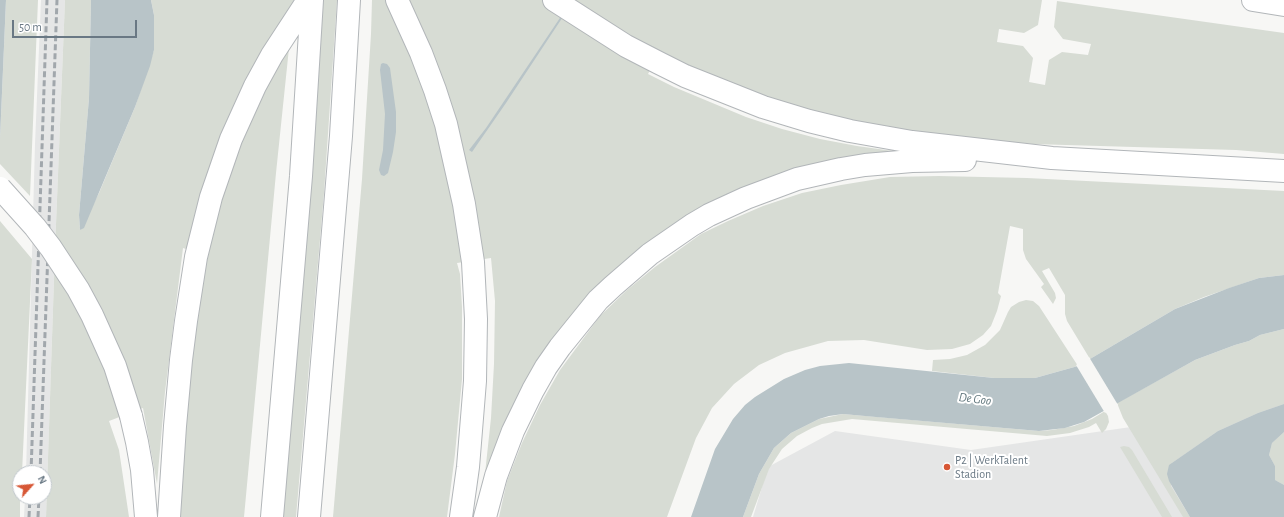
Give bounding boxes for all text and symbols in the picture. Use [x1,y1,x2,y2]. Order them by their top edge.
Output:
scale bar [14,12,139,38]
text: 50 m [19,21,42,33]
water label: De Goo [958,389,992,409]
place label: P2 | WerkTalent Stadion [955,453,1028,481]
marker: P2 | WerkTalent Stadion [942,462,952,472]
north arrow [12,465,52,505]
text: N [36,474,49,486]

